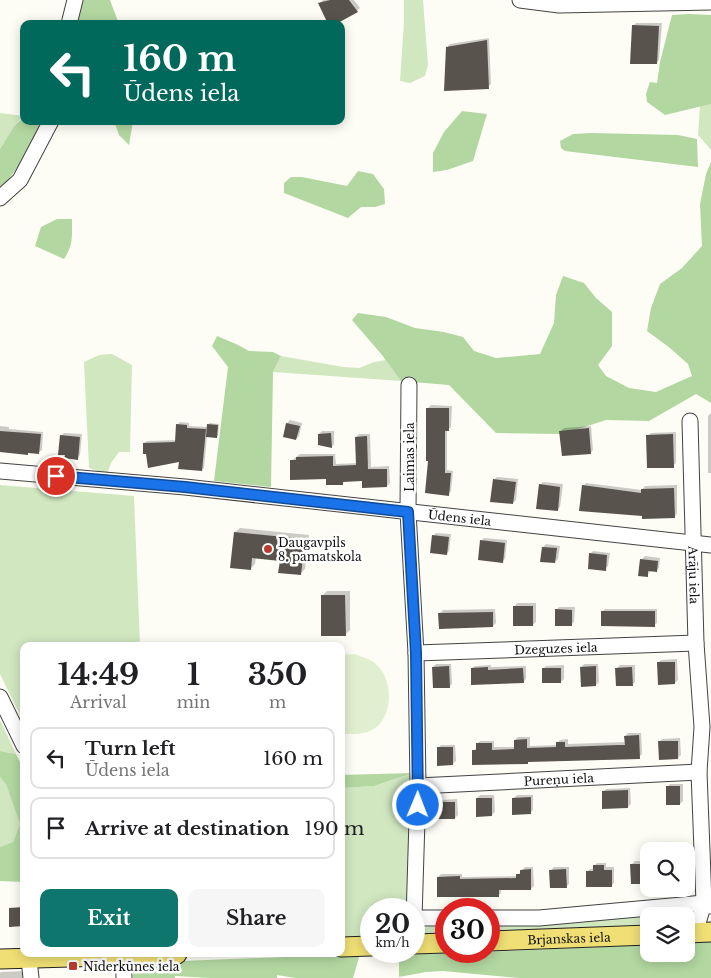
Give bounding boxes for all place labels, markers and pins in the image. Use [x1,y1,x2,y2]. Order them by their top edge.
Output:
pin [35,455,77,497]
place label: Daugavpils 8. pamatskola [278,535,362,564]
marker: Daugavpils 8. pamatskola [262,543,274,555]
place label: Nīderkūnes iela [83,959,180,974]
marker: Nīderkūnes iela [67,960,79,972]

